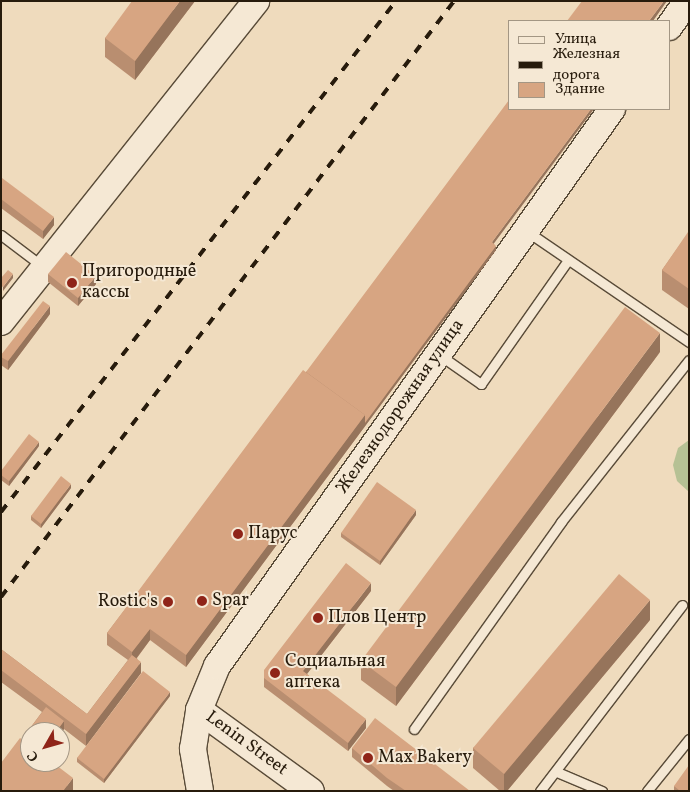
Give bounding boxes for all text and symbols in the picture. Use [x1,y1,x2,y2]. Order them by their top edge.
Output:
legend [508,20,670,110]
text: Улица [555,29,597,50]
text: Железная дорога [553,44,620,86]
text: Здание [555,79,605,100]
place label: Пригородные кассы [82,262,196,304]
marker: Пригородные кассы [66,277,78,289]
street label: Железнодорожная улица [332,315,470,499]
place label: Парус [248,523,298,545]
marker: Парус [232,528,244,540]
place label: Spar [212,590,249,612]
place label: Rostic's [98,591,158,613]
marker: Spar [196,595,208,607]
marker: Rostic's [162,596,174,608]
place label: Плов Центр [328,607,426,629]
marker: Плов Центр [312,612,324,624]
place label: Социальная аптека [285,652,385,694]
marker: Социальная аптека [269,667,281,679]
street label: Lenin Street [201,707,291,781]
north arrow [20,722,70,772]
text: С [23,747,44,765]
place label: Max Bakery [378,747,472,769]
marker: Max Bakery [362,752,374,764]

